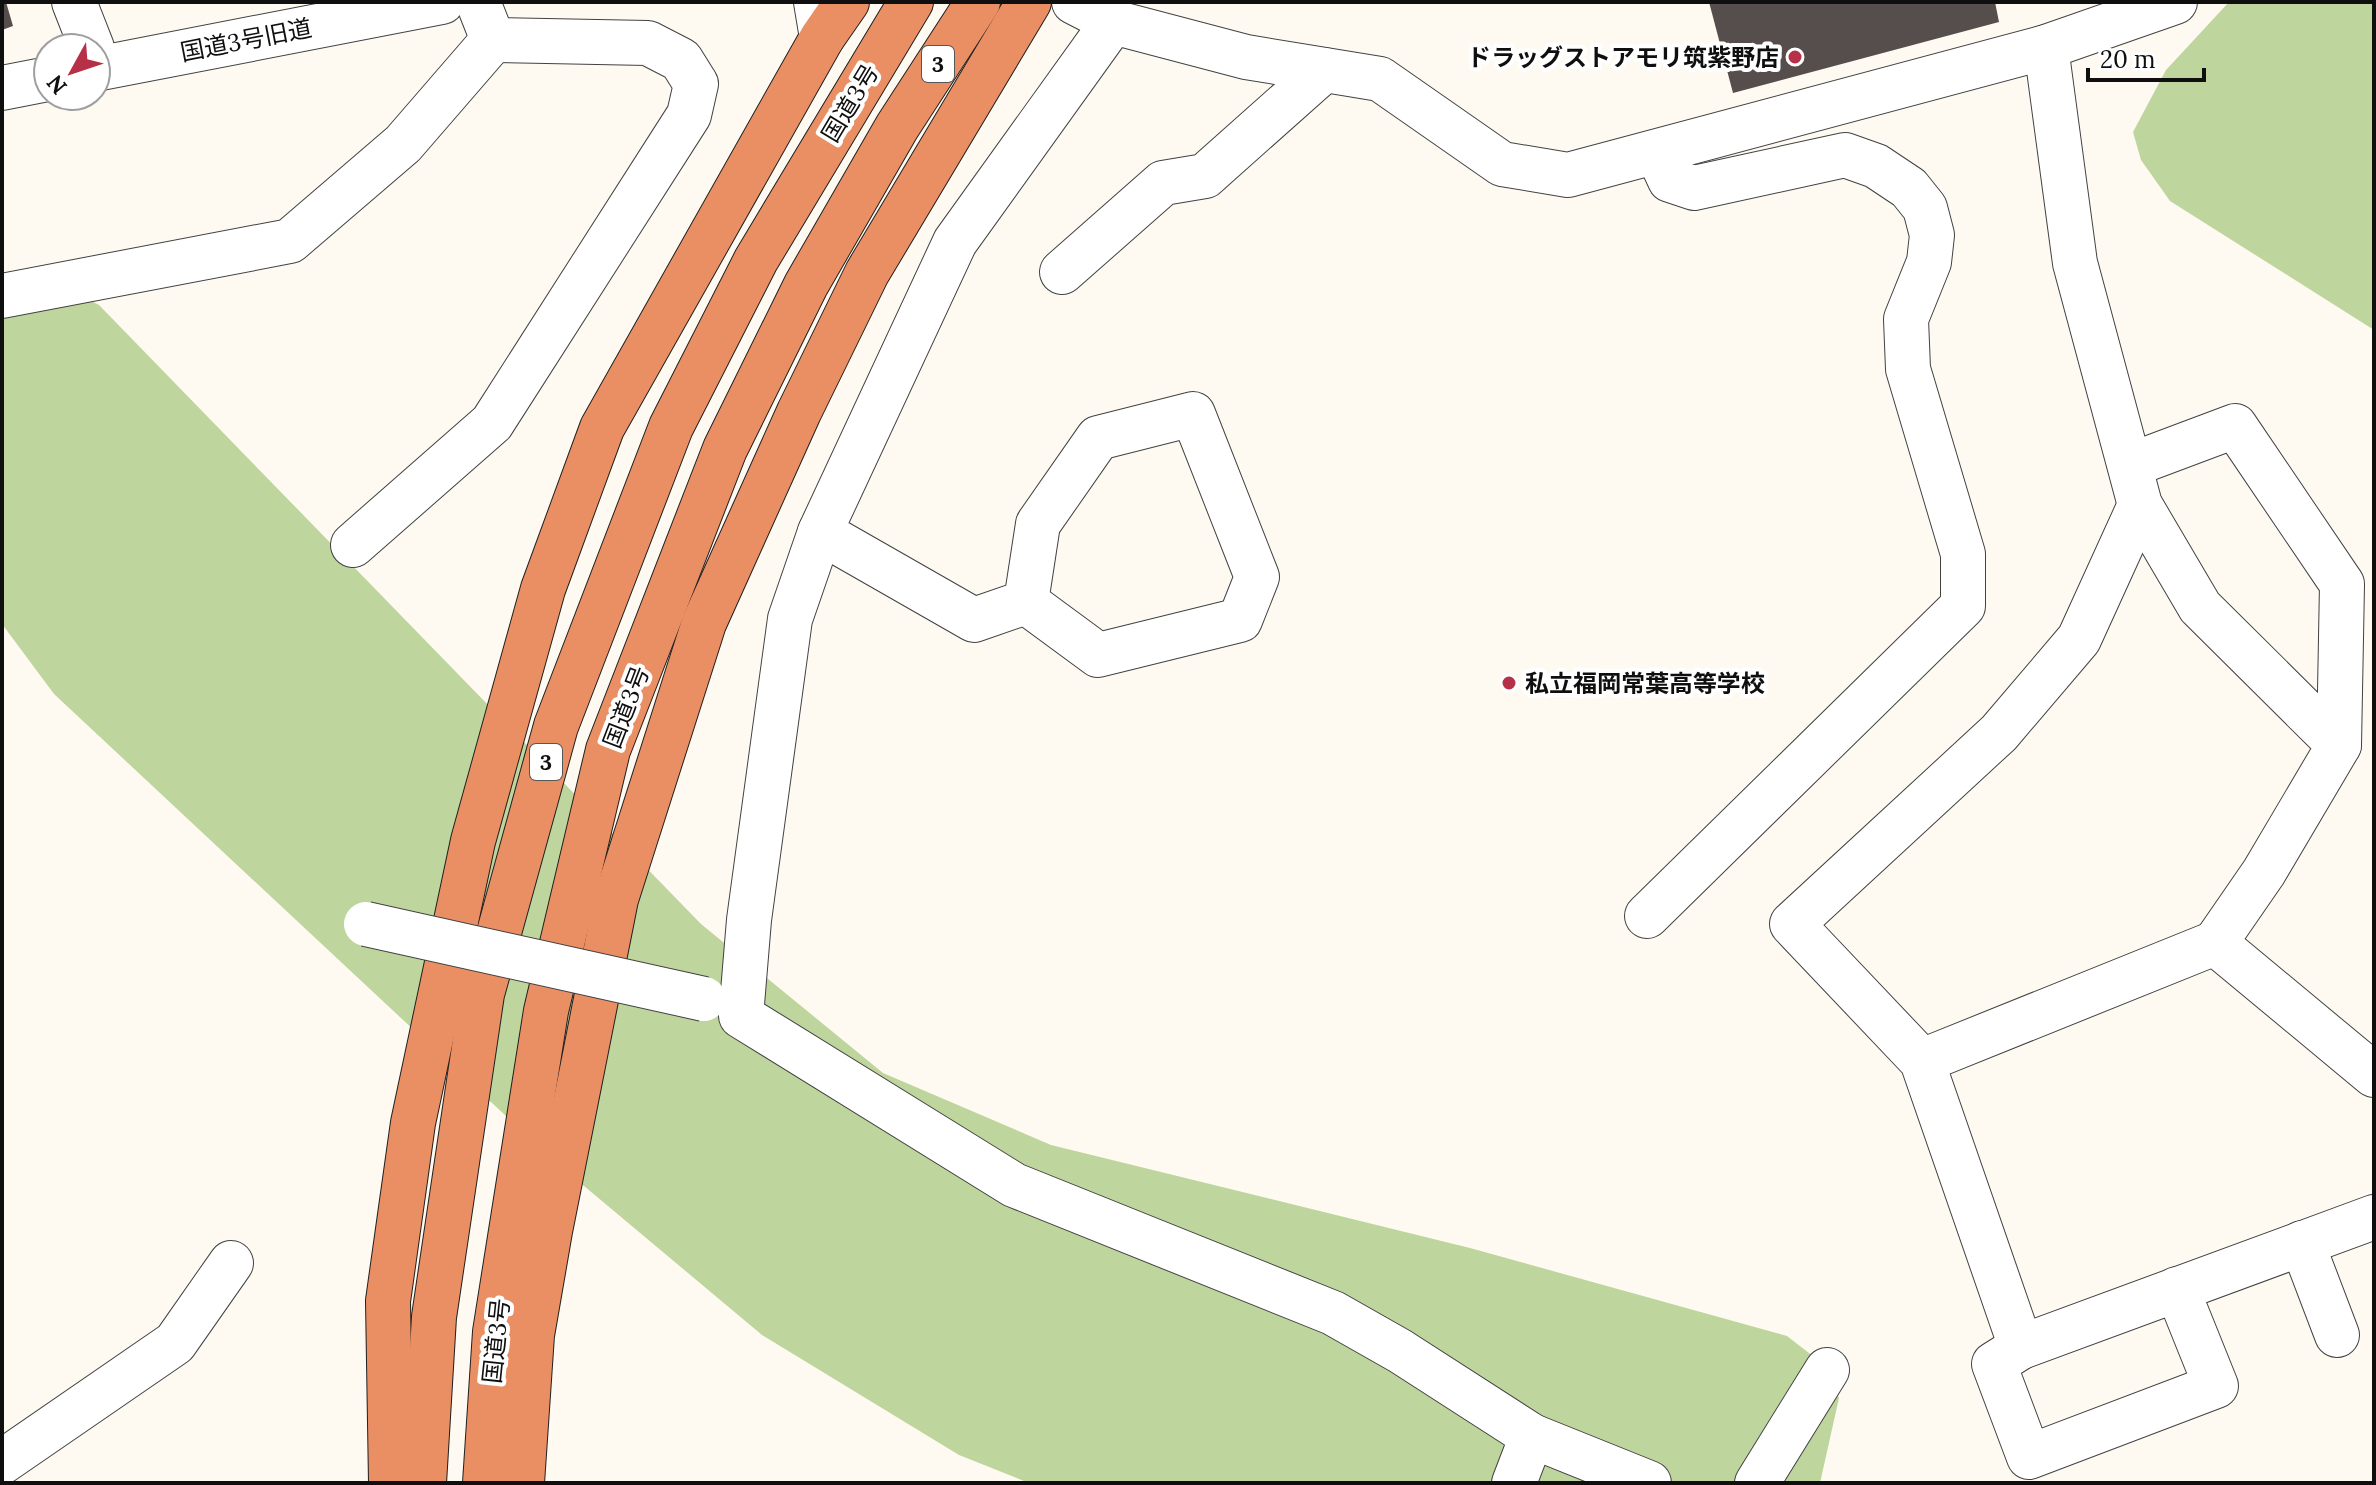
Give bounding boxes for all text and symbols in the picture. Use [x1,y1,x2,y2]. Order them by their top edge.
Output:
street label: 国道3号旧道 [178,12,314,68]
north arrow [32,32,112,112]
scale bar [2088,32,2204,82]
place label: ドラッグストアモリ筑紫野店 [1467,42,1779,73]
text: 20 m [2100,44,2156,75]
road number: 3 [922,46,954,82]
marker: ドラッグストアモリ筑紫野店 [1786,48,1804,66]
street label: 国道3号 [815,58,885,148]
text: N [40,69,73,100]
street label: 国道3号 [596,662,656,752]
place label: 私立福岡常葉高等学校 [1525,668,1765,699]
marker: 私立福岡常葉高等学校 [1500,674,1518,692]
road number: 3 [530,744,562,780]
street label: 国道3号 [476,1297,516,1385]

